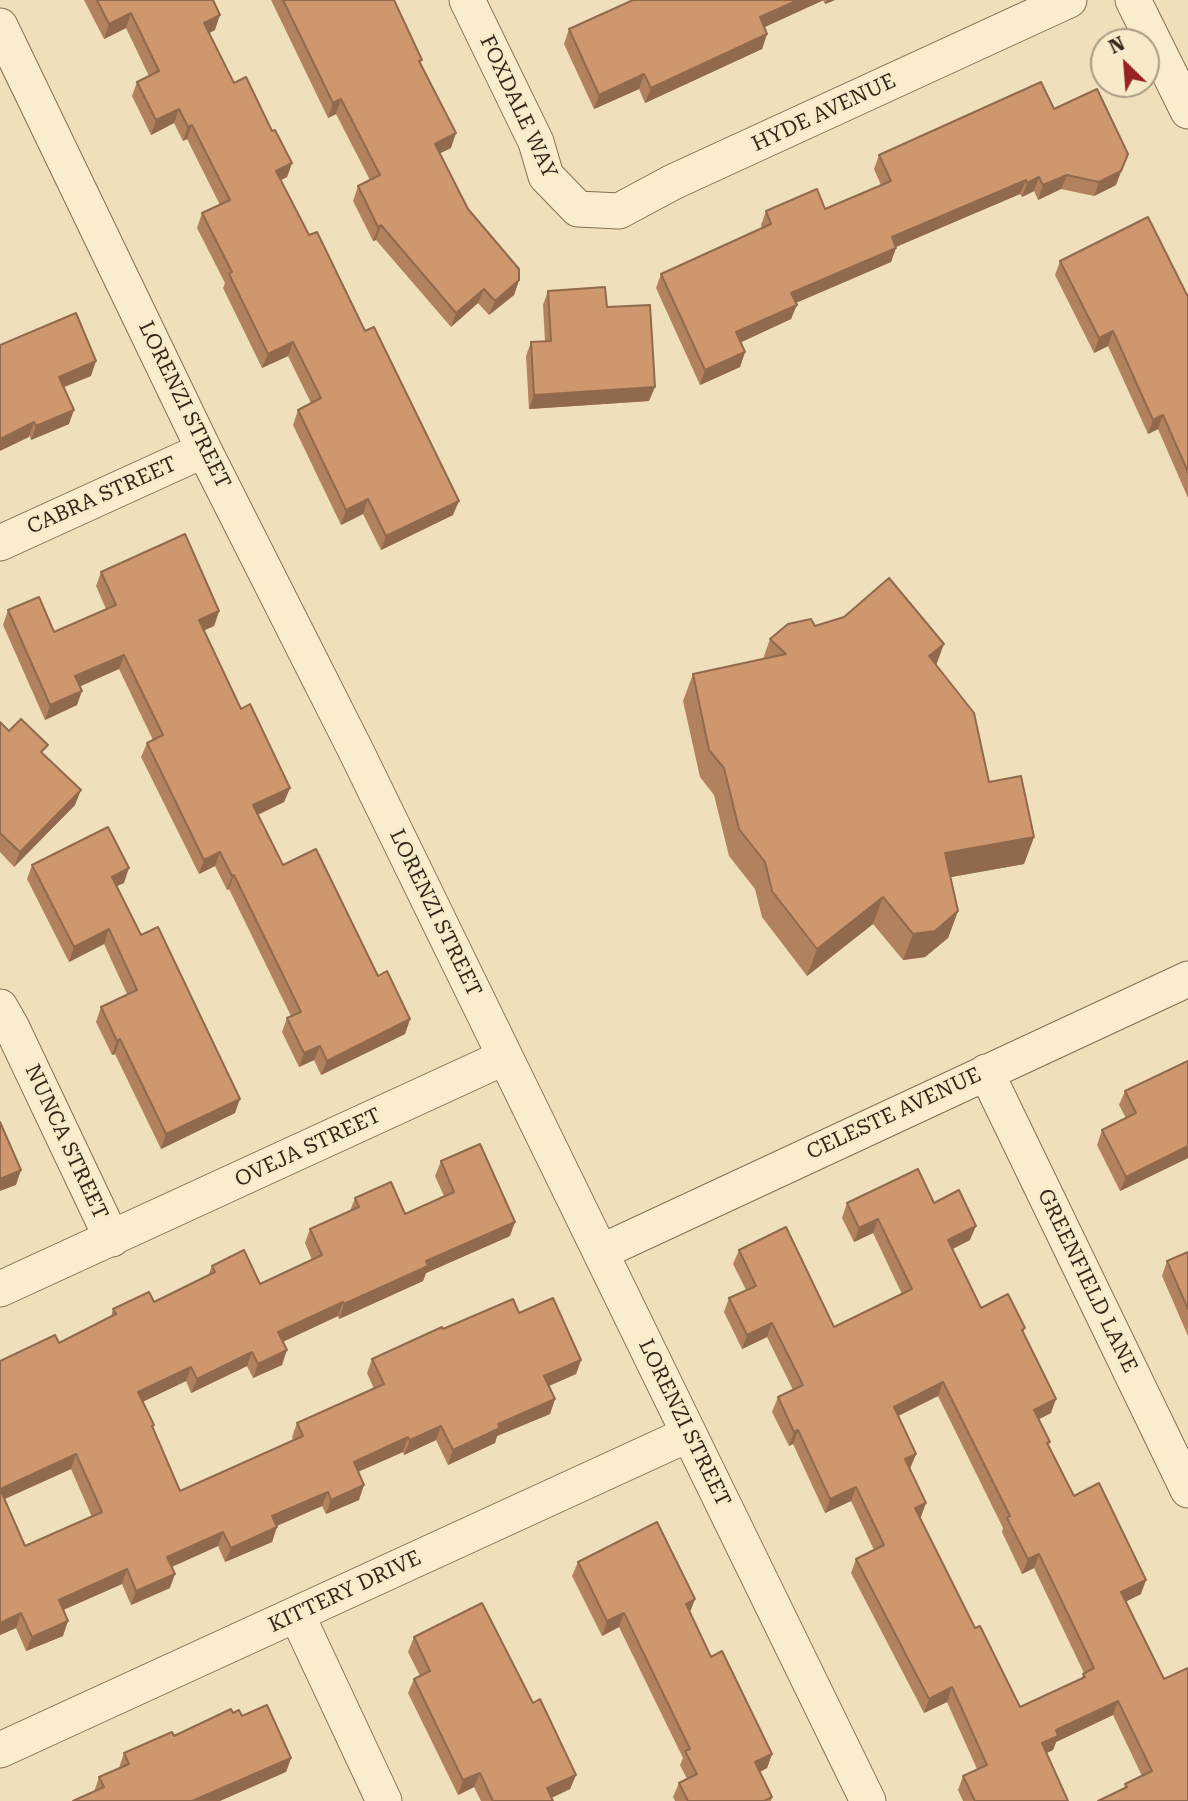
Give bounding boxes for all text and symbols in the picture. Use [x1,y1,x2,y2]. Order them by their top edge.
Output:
north arrow [1090,28,1160,98]
street label: FOXDALE WAY [474,32,562,182]
text: N [1105,32,1128,59]
street label: HYDE AVENUE [748,69,900,157]
street label: LORENZI STREET [133,317,235,493]
street label: CABRA STREET [23,452,181,540]
street label: LORENZI STREET [384,825,486,1001]
street label: NUNCA STREET [19,1061,113,1223]
street label: CELESTE AVENUE [803,1063,985,1165]
street label: OVEJA STREET [231,1103,385,1193]
street label: GREENFIELD LANE [1032,1185,1142,1377]
street label: LORENZI STREET [633,1335,735,1511]
street label: KITTERY DRIVE [265,1546,425,1638]

